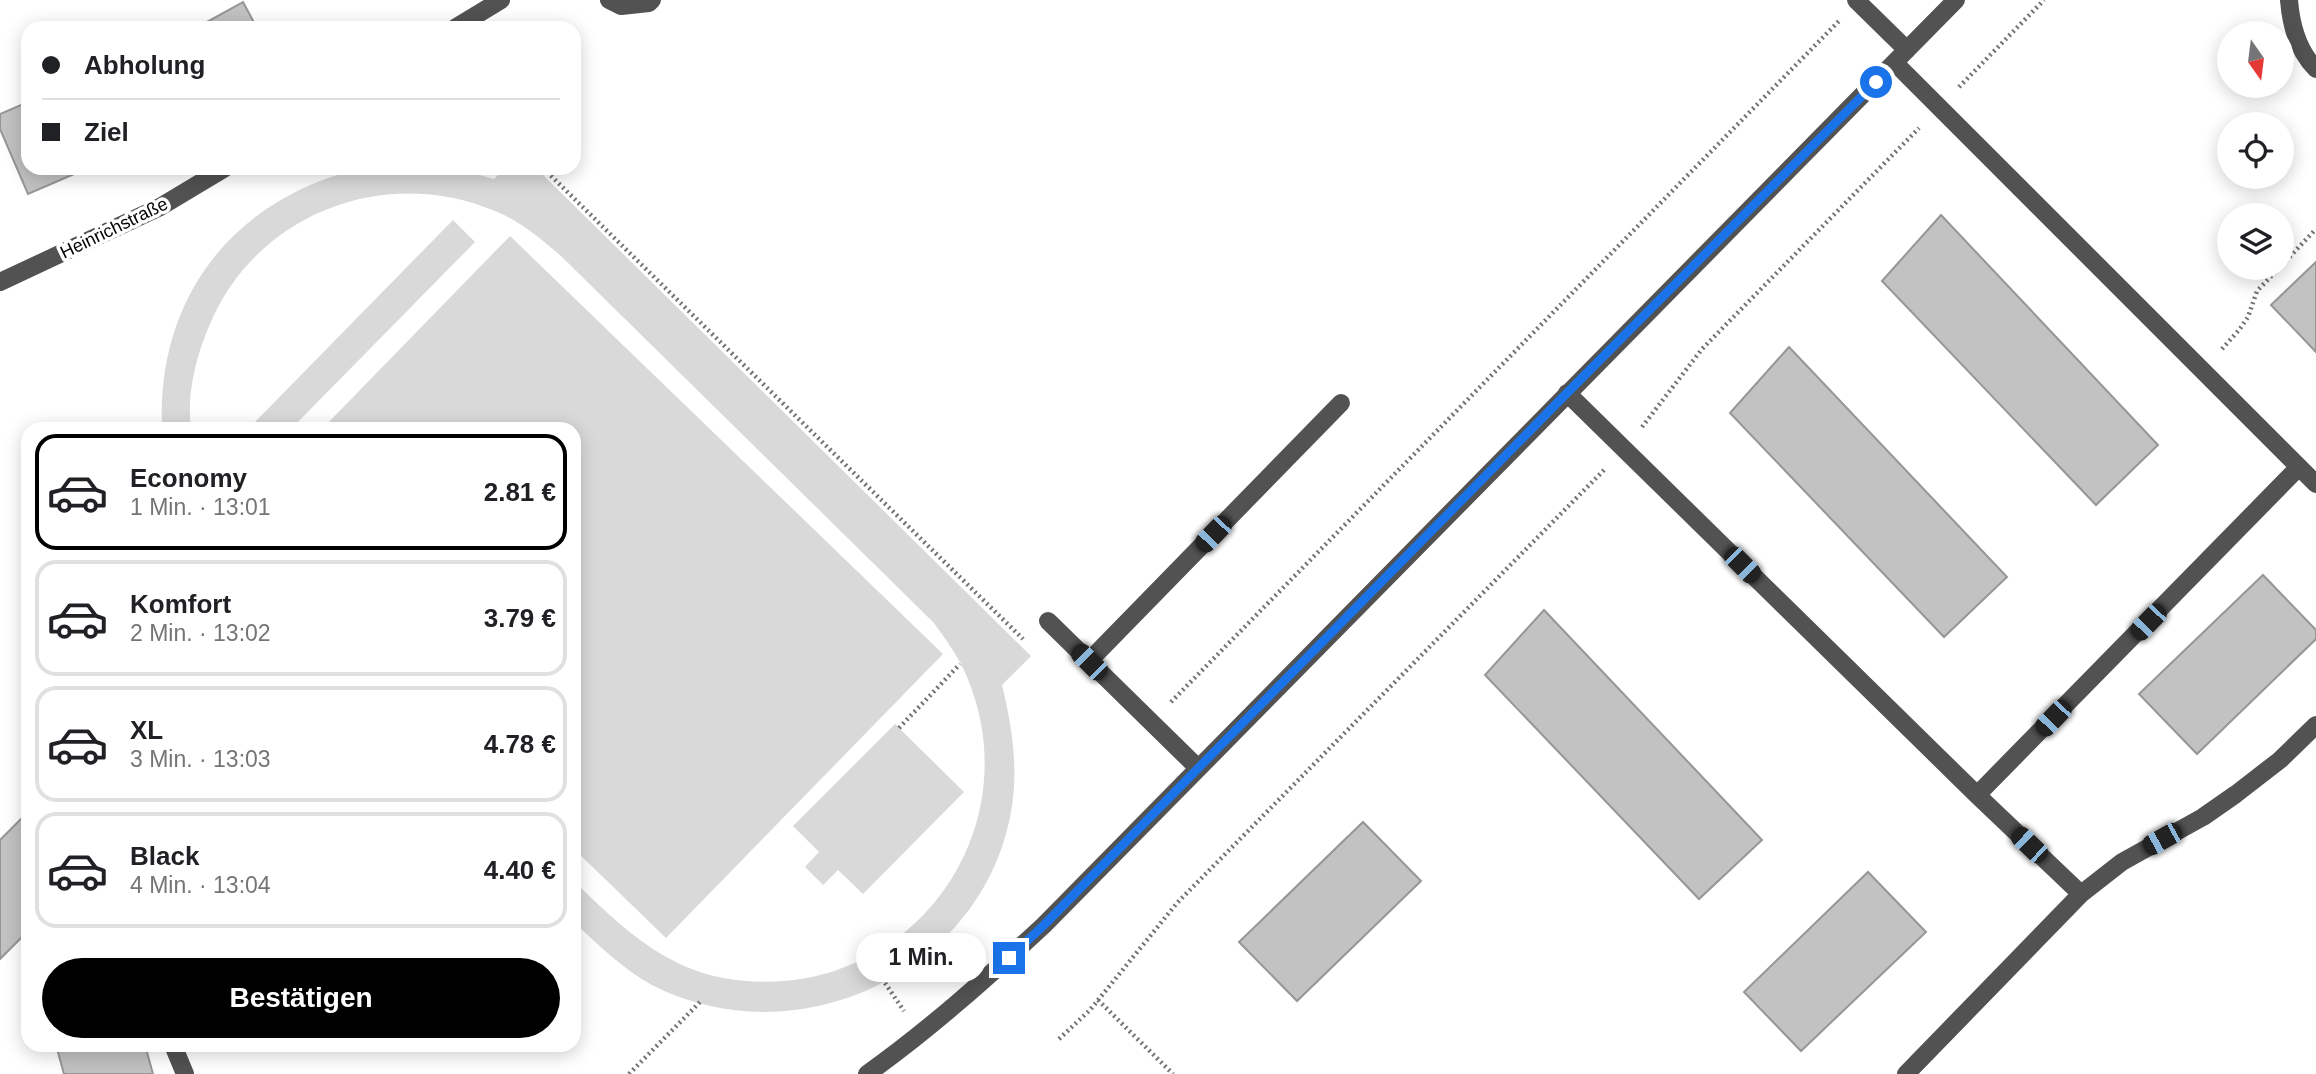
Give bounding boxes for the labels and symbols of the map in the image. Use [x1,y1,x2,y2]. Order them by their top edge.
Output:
north arrow [2217,21,2294,98]
route start [1860,66,1892,98]
street label: Heinrichstraße [57,193,171,263]
car [1191,512,1236,556]
car [1720,543,1765,587]
car [2126,600,2171,644]
car [1067,640,1112,684]
car [2031,696,2076,740]
car [2139,820,2186,858]
car [2007,823,2052,867]
callout: 1 Min. [855,934,984,982]
route end [993,942,1025,974]

